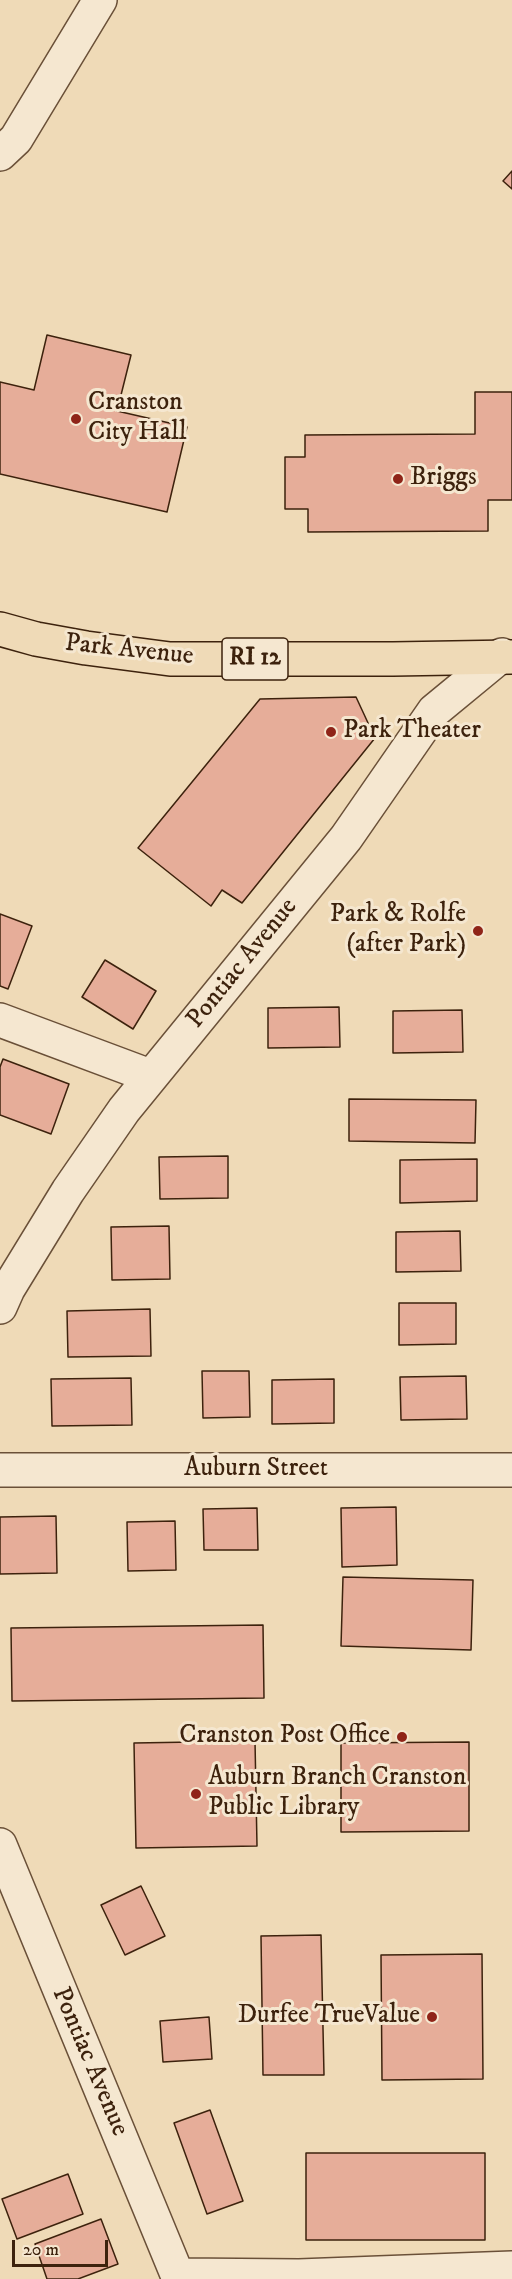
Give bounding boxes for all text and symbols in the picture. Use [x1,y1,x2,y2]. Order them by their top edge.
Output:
place label: Cranston City Hall [88,388,187,449]
marker: Cranston City Hall [69,412,83,426]
place label: Briggs [410,463,477,495]
marker: Briggs [391,472,405,486]
street label: Park Avenue [63,629,195,673]
road number: RI 12 [222,638,288,680]
place label: Park Theater [343,716,481,748]
marker: Park Theater [324,725,338,739]
street label: Pontiac Avenue [181,893,305,1035]
place label: Park & Rolfe (after Park) [330,900,466,962]
marker: Park & Rolfe (after Park) [471,924,485,938]
street label: Auburn Street [184,1454,328,1486]
place label: Cranston Post Office [179,1721,390,1753]
marker: Cranston Post Office [395,1730,409,1744]
place label: Auburn Branch Cranston Public Library [208,1763,466,1824]
marker: Auburn Branch Cranston Public Library [189,1787,203,1801]
street label: Pontiac Avenue [44,1983,134,2141]
place label: Durfee TrueValue [238,2001,420,2033]
marker: Durfee TrueValue [425,2010,439,2024]
scale bar [15,2228,111,2266]
text: 20 m [23,2239,59,2261]

